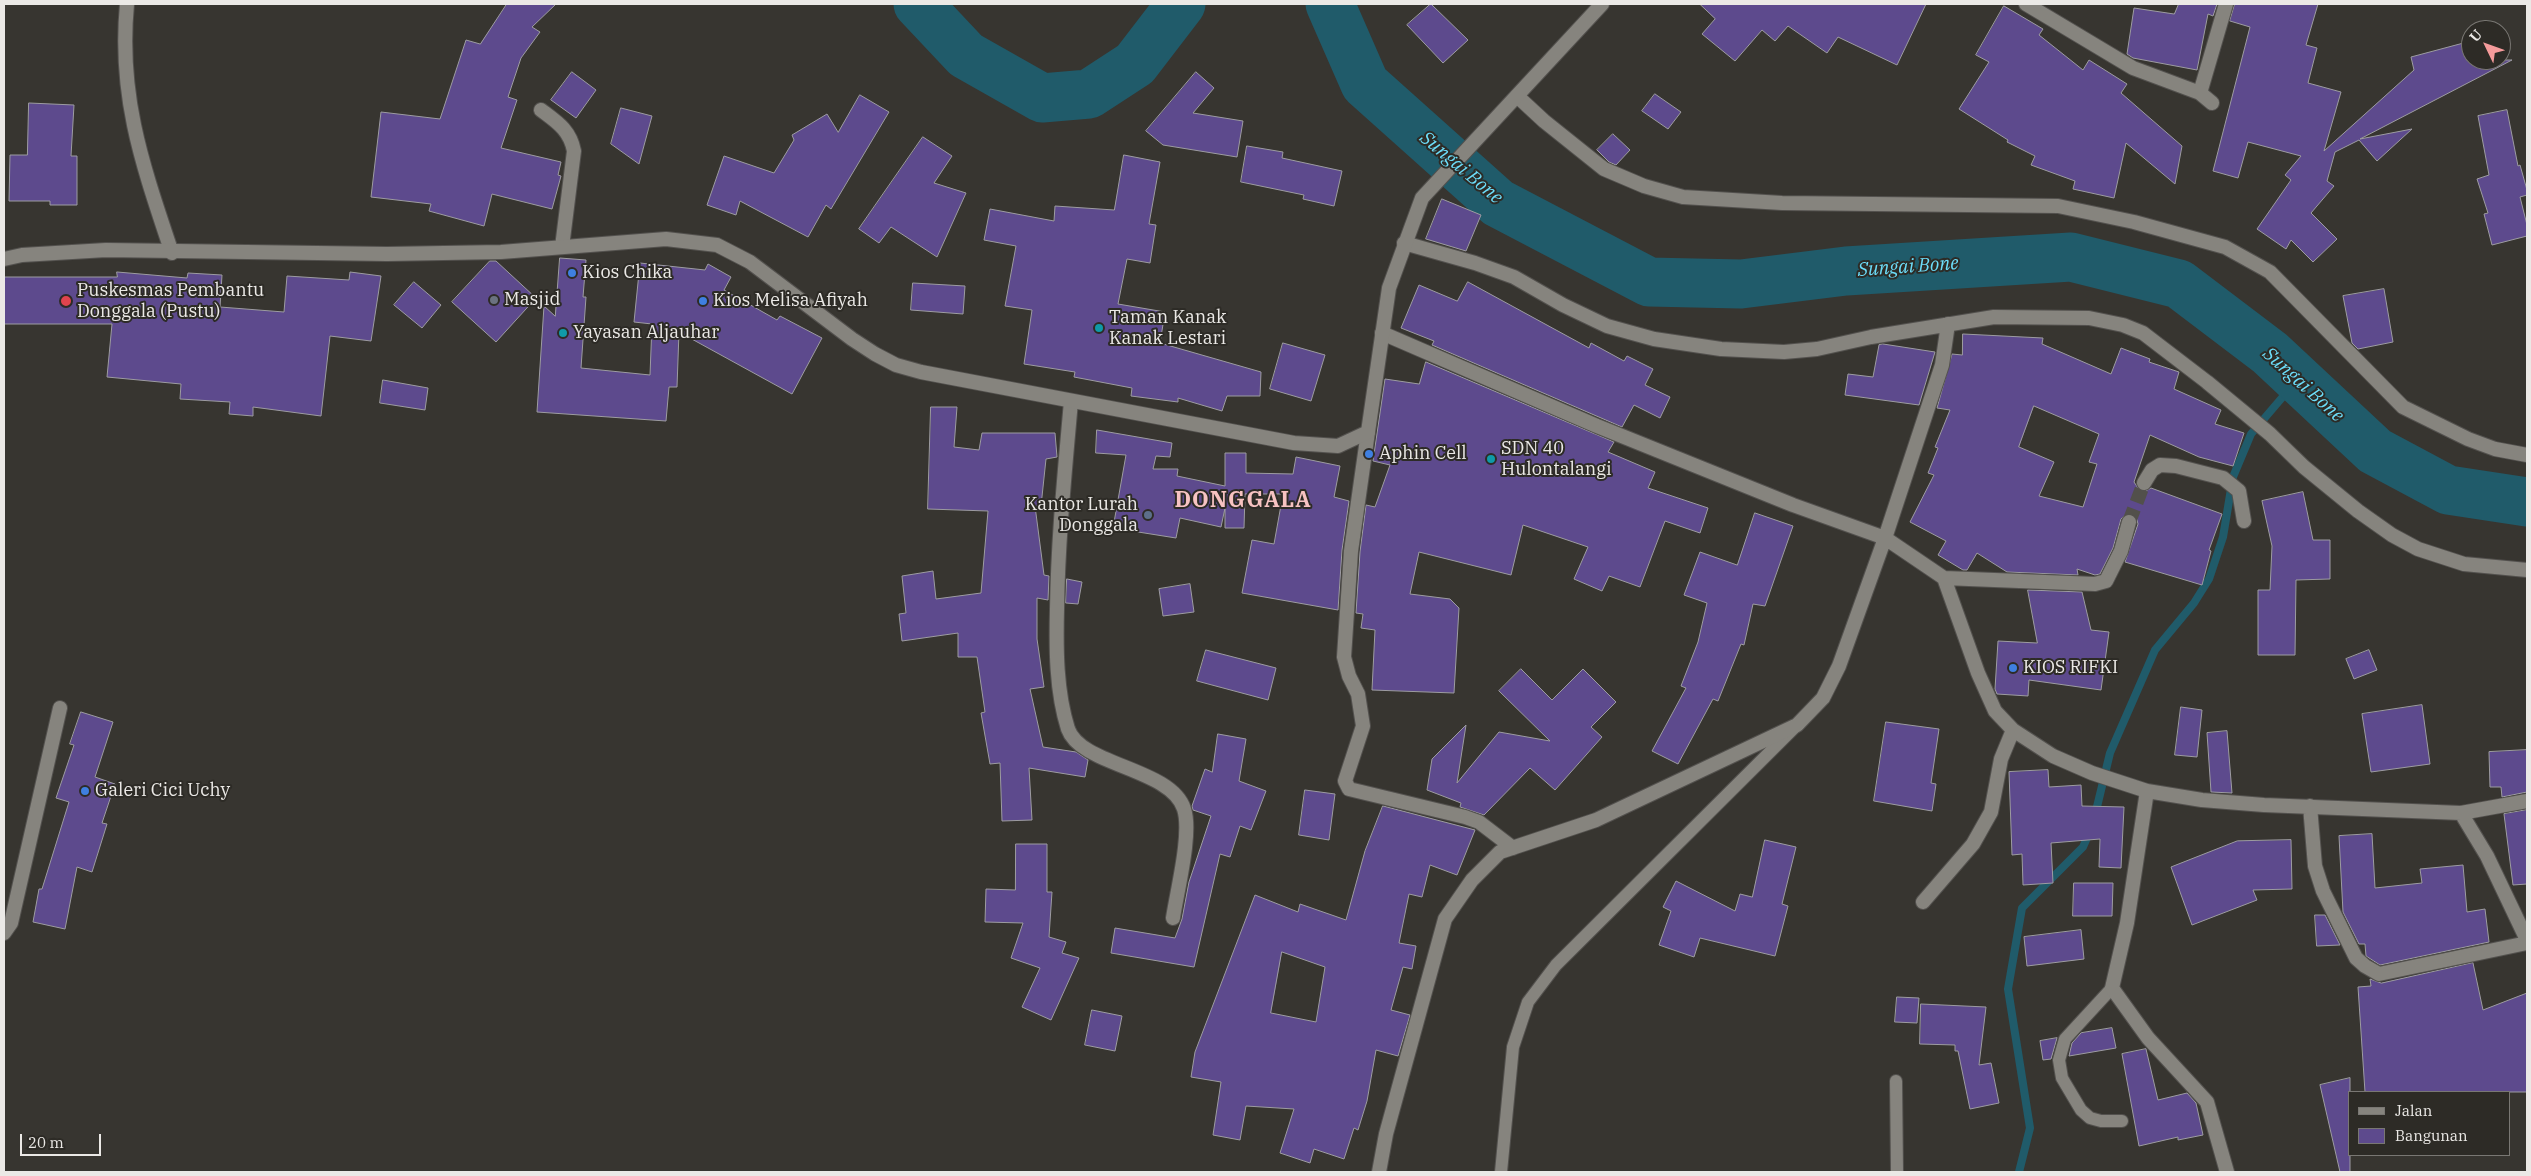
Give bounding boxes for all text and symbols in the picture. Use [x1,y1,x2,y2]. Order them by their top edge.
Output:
north arrow [2461,20,2511,70]
text: U [2465,26,2486,46]
water label: Sungai Bone [1415,127,1507,209]
water label: Sungai Bone [1857,252,1959,282]
place label: Kios Chika [582,262,672,284]
marker: Kios Chika [566,267,578,279]
place label: Puskesmas Pembantu Donggala (Pustu) [77,280,264,322]
place label: Masjid [504,289,560,311]
place label: Kios Melisa Afiyah [713,290,868,312]
marker: Puskesmas Pembantu Donggala (Pustu) [59,294,73,308]
marker: Masjid [488,294,500,306]
marker: Kios Melisa Afiyah [697,295,709,307]
place label: Taman Kanak Kanak Lestari [1109,307,1227,350]
place label: Yayasan Aljauhar [573,322,719,344]
marker: Taman Kanak Kanak Lestari [1093,322,1105,334]
marker: Yayasan Aljauhar [557,327,569,339]
water label: Sungai Bone [2258,343,2348,427]
place label: SDN 40 Hulontalangi [1501,438,1612,480]
place label: Aphin Cell [1379,443,1467,465]
marker: Aphin Cell [1363,448,1375,460]
marker: SDN 40 Hulontalangi [1485,453,1497,465]
district label: DONGGALA [1173,488,1313,514]
place label: Kantor Lurah Donggala [1025,494,1138,536]
marker: Kantor Lurah Donggala [1142,509,1154,521]
place label: KIOS RIFKI [2023,657,2118,679]
marker: KIOS RIFKI [2007,662,2019,674]
place label: Galeri Cici Uchy [95,780,230,802]
marker: Galeri Cici Uchy [79,785,91,797]
legend [2348,1091,2511,1156]
text: Jalan [2395,1101,2432,1120]
scale bar [22,1124,104,1156]
text: Bangunan [2395,1126,2468,1145]
text: 20 m [28,1133,64,1152]

